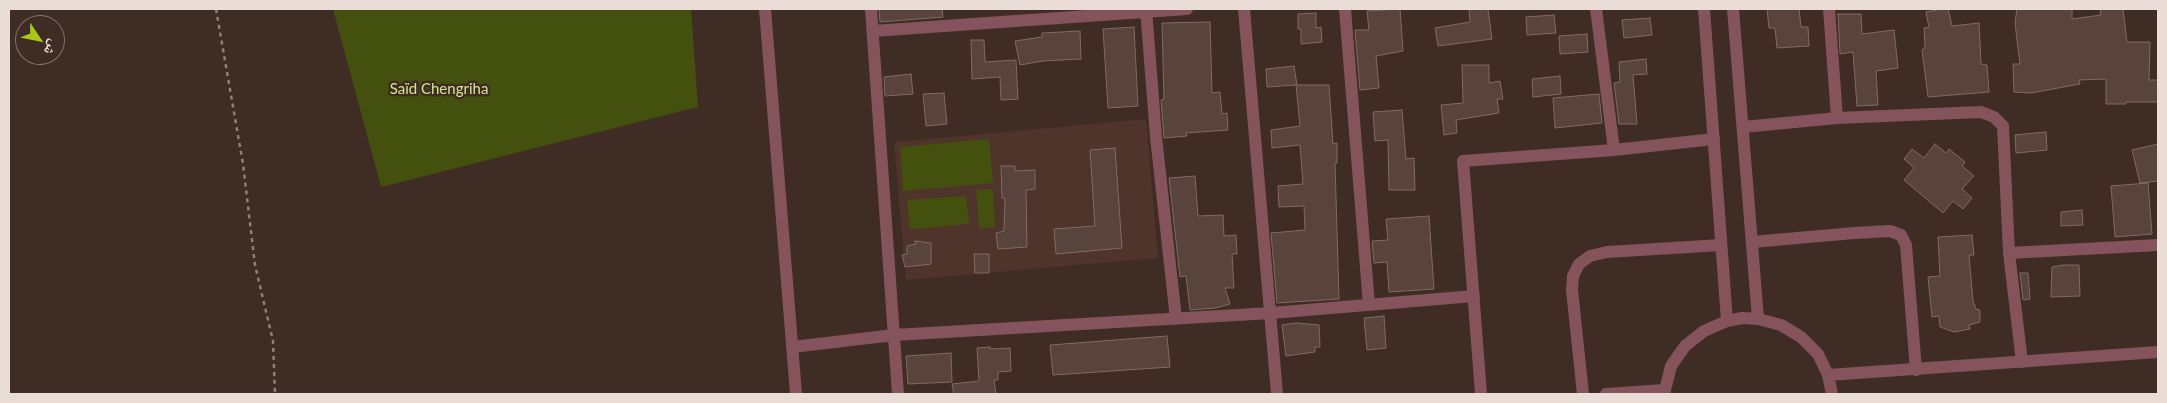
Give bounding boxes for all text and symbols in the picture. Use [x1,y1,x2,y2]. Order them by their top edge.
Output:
north arrow [15,15,65,65]
text: ش [41,37,63,59]
park label: Saïd Chengriha [390,80,488,98]

